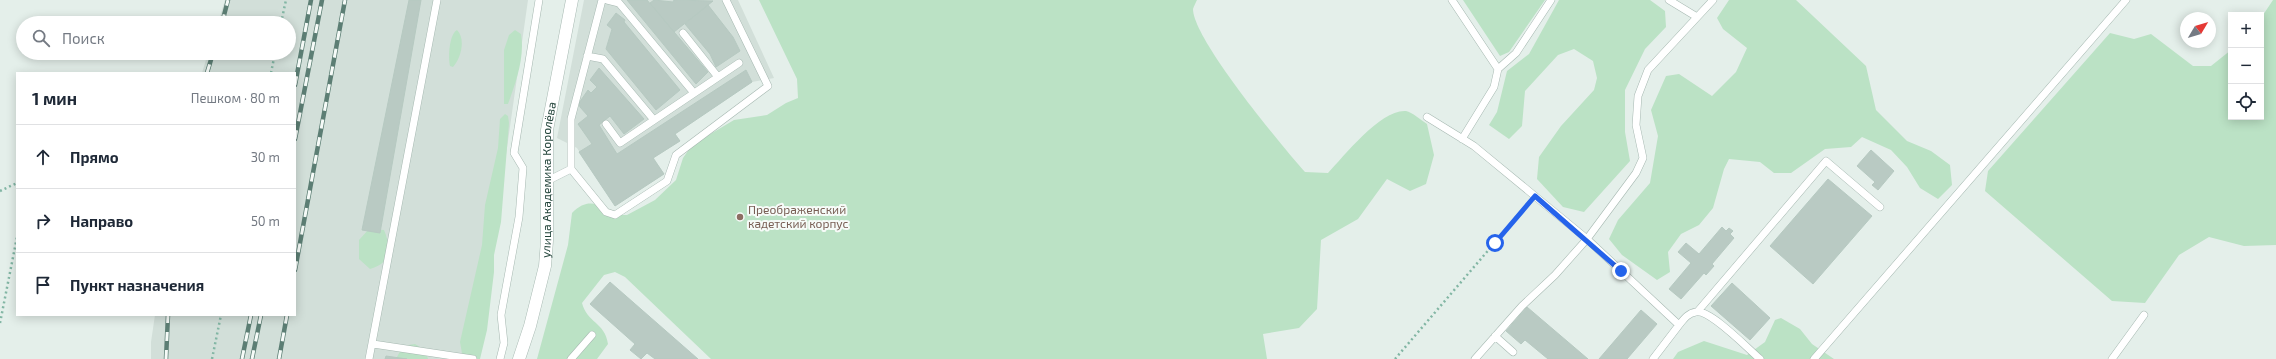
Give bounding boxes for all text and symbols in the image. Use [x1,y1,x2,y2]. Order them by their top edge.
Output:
north arrow [2180,12,2216,48]
map controls [2228,12,2264,120]
button: + [2228,12,2264,48]
search box [16,16,296,60]
icon: search [30,27,52,49]
text: Поиск [62,29,105,47]
button: − [2228,48,2264,84]
button: locate [2228,84,2264,120]
text: 1 мин [32,88,77,108]
text: Пешком · 80 m [191,90,280,106]
street label: улица Академика Королёва [538,101,558,258]
icon: ahead [32,146,54,168]
text: Прямо [70,148,119,166]
text: 30 m [251,149,280,165]
place label: Преображенский кадетский корпус [748,202,849,231]
icon: right [32,210,54,232]
text: Направо [70,212,133,230]
marker: Преображенский кадетский корпус [735,212,745,222]
text: 50 m [251,213,280,229]
route start [1486,234,1504,252]
route end [1612,262,1630,280]
icon: arrive [32,274,54,296]
text: Пункт назначения [70,276,204,294]

